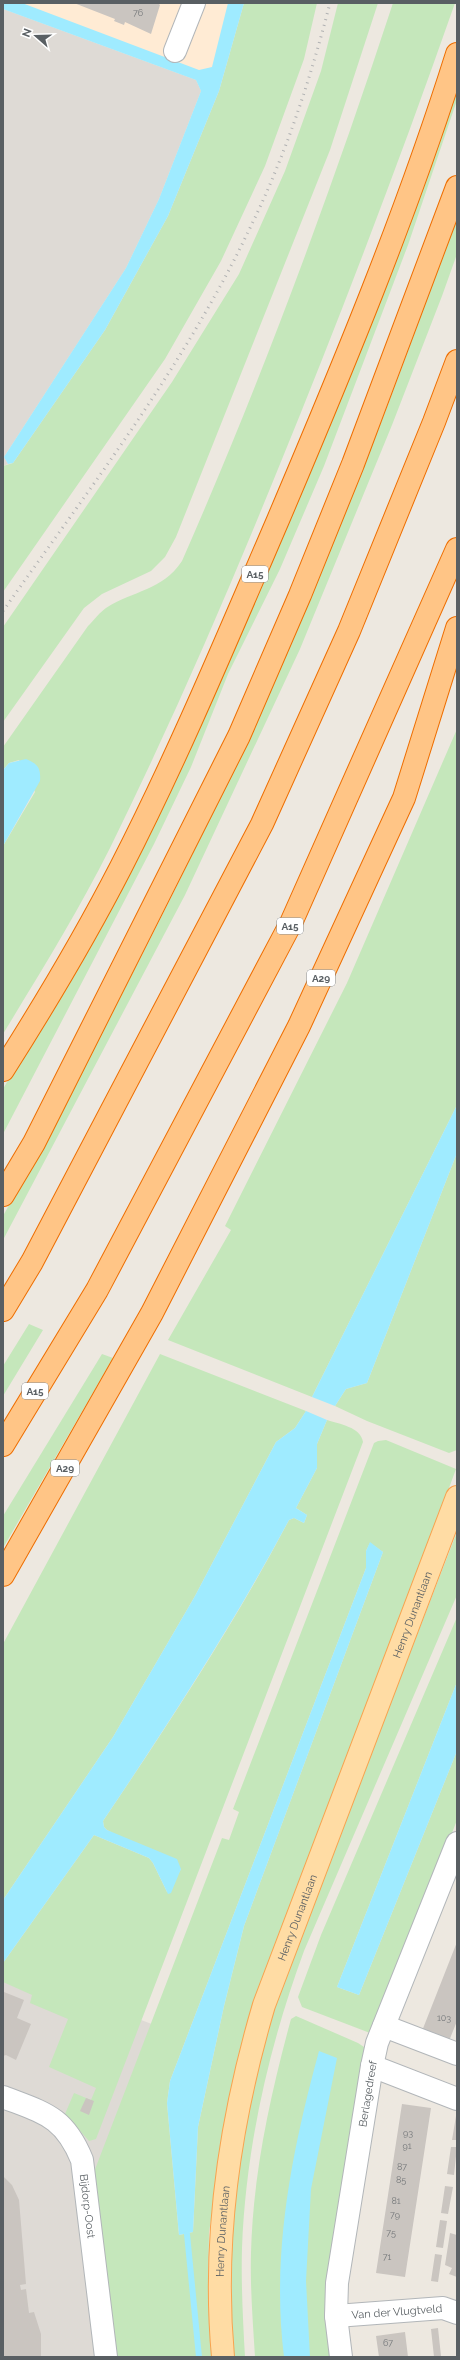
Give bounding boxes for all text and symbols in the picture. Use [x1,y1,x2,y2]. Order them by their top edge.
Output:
house number: 76 [133,8,144,18]
north arrow [16,16,56,56]
text: N [20,27,35,39]
road number: A15 [242,566,268,582]
road number: A15 [277,918,303,934]
road number: A29 [307,970,335,986]
road number: A15 [22,1383,48,1399]
road number: A29 [51,1460,79,1476]
street label: Henry Dunantlaan [390,1570,435,1660]
street label: Henry Dunantlaan [275,1872,320,1963]
house number: 103 [437,2013,451,2023]
street label: Berlagedreef [356,2059,380,2128]
house number: 93 [403,2128,413,2138]
house number: 91 [402,2141,412,2151]
house number: 87 [397,2162,407,2172]
street label: Bijdorp-Oost [77,2173,98,2239]
house number: 85 [396,2175,406,2185]
street label: Henry Dunantlaan [213,2185,232,2277]
house number: 81 [391,2196,401,2206]
house number: 79 [390,2210,400,2220]
house number: 75 [386,2228,396,2238]
house number: 71 [383,2252,391,2262]
street label: Van der Vlugtveld [351,2302,443,2321]
house number: 67 [383,2338,393,2348]

